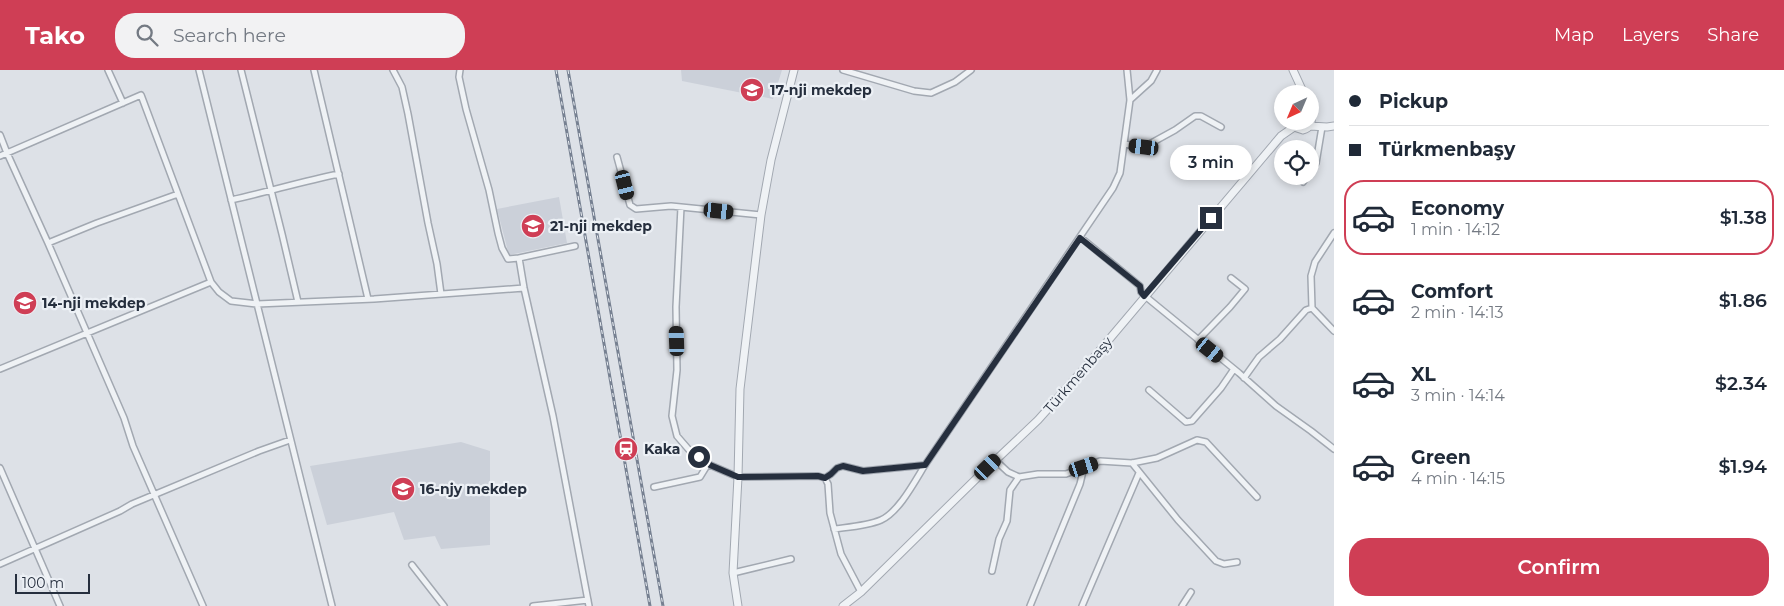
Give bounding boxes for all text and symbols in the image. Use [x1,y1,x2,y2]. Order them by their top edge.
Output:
search box [115,13,465,58]
text: Tako [25,21,85,50]
icon: search [133,21,161,49]
text: Search here [173,24,286,47]
text: Map [1554,24,1594,46]
text: Layers [1622,24,1679,46]
text: Share [1707,24,1759,46]
school or university icon: 17-nji mekdep [739,77,765,103]
place label: 17-nji mekdep [770,81,872,99]
north arrow [1274,85,1319,130]
map controls [1274,85,1319,185]
text: Pickup [1379,90,1448,113]
car [1128,138,1159,156]
text: Türkmenbaşy [1379,138,1515,161]
button: locate [1274,140,1319,185]
callout: 3 min [1170,146,1252,180]
text: 3 min [1188,153,1234,172]
car [614,169,635,201]
icon: car [1351,195,1396,240]
text: Economy [1411,197,1504,220]
car [703,202,734,220]
text: $1.38 [1720,206,1767,229]
route end [1200,207,1222,229]
school or university icon: 21-nji mekdep [520,213,546,239]
place label: 21-nji mekdep [550,217,652,235]
text: 1 min · 14:12 [1411,220,1500,239]
icon: car [1351,278,1396,323]
text: Comfort [1411,280,1493,303]
text: $1.86 [1719,289,1767,312]
school or university icon: 14-nji mekdep [12,290,38,316]
place label: 14-nji mekdep [42,294,146,312]
text: 2 min · 14:13 [1411,303,1503,322]
car [668,326,685,356]
street label: Türkmenbaşy [1040,333,1117,417]
car [1193,335,1226,365]
icon: car [1351,361,1396,406]
text: XL [1411,363,1436,386]
text: $2.34 [1715,372,1767,395]
text: 3 min · 14:14 [1411,386,1505,405]
station icon: Kaka [613,436,639,462]
place label: Kaka [644,440,681,458]
icon: car [1351,444,1396,489]
route start [688,446,710,468]
text: Green [1411,446,1471,469]
car [971,451,1004,483]
car [1067,455,1100,479]
text: $1.94 [1719,455,1767,478]
text: 4 min · 14:15 [1411,469,1505,488]
school or university icon: 16-njy mekdep [390,476,416,502]
place label: 16-njy mekdep [420,480,527,498]
button: Confirm [1349,538,1769,596]
scale bar [15,571,90,594]
text: 100 m [22,574,64,592]

